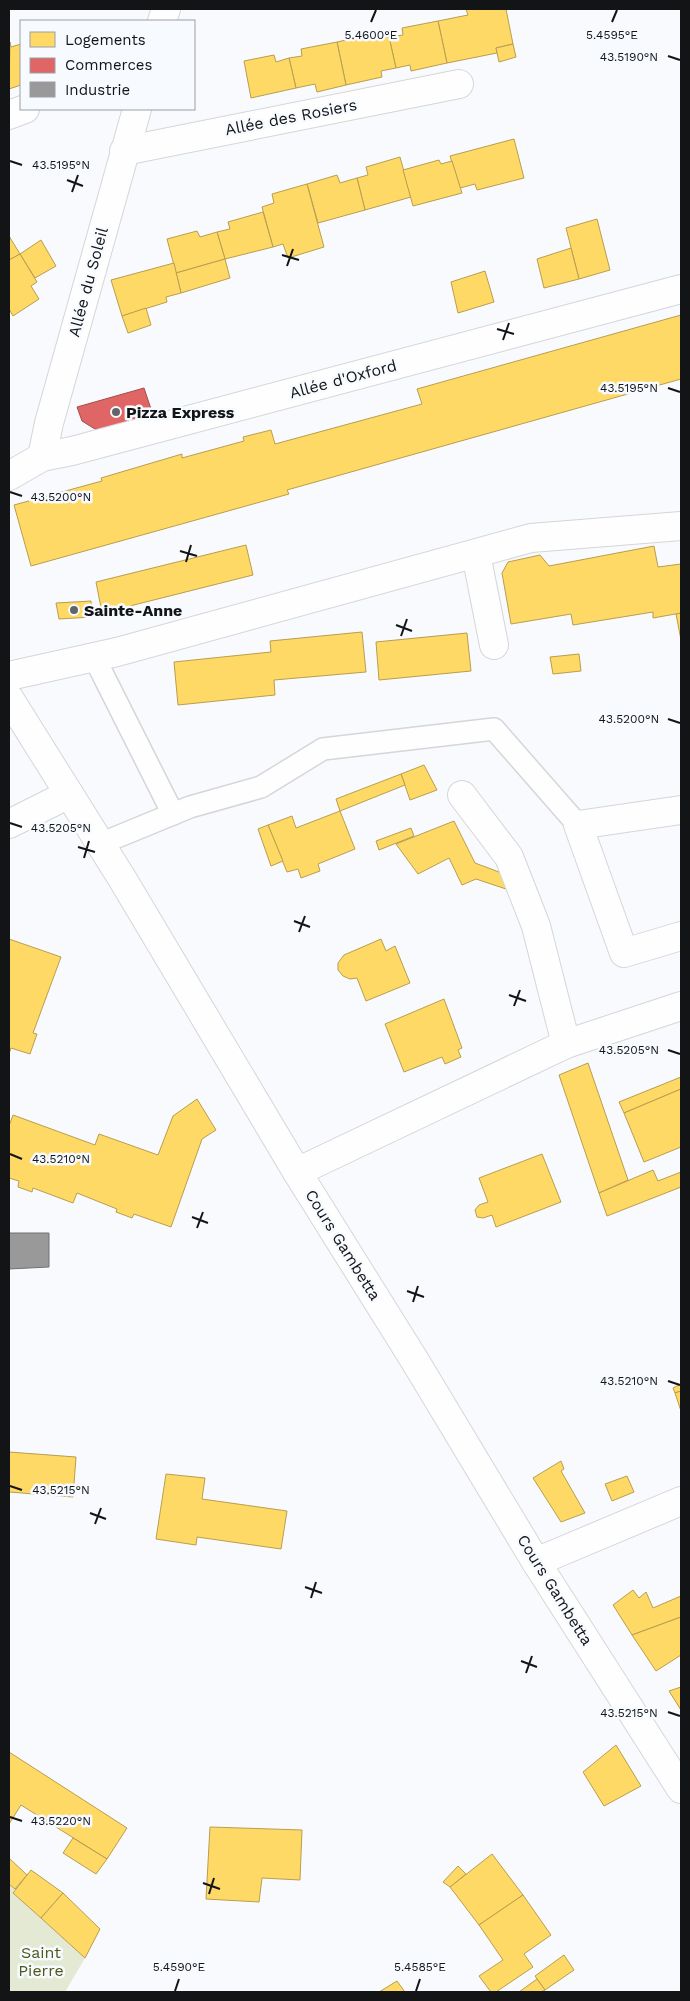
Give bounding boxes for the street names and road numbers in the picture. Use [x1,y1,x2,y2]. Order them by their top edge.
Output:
street label: Allée des Rosiers [223,95,359,139]
street label: Allée du Soleil [64,225,112,339]
street label: Allée d'Oxford [287,356,399,402]
street label: Cours Gambetta [301,1186,385,1304]
street label: Cours Gambetta [513,1531,597,1649]

